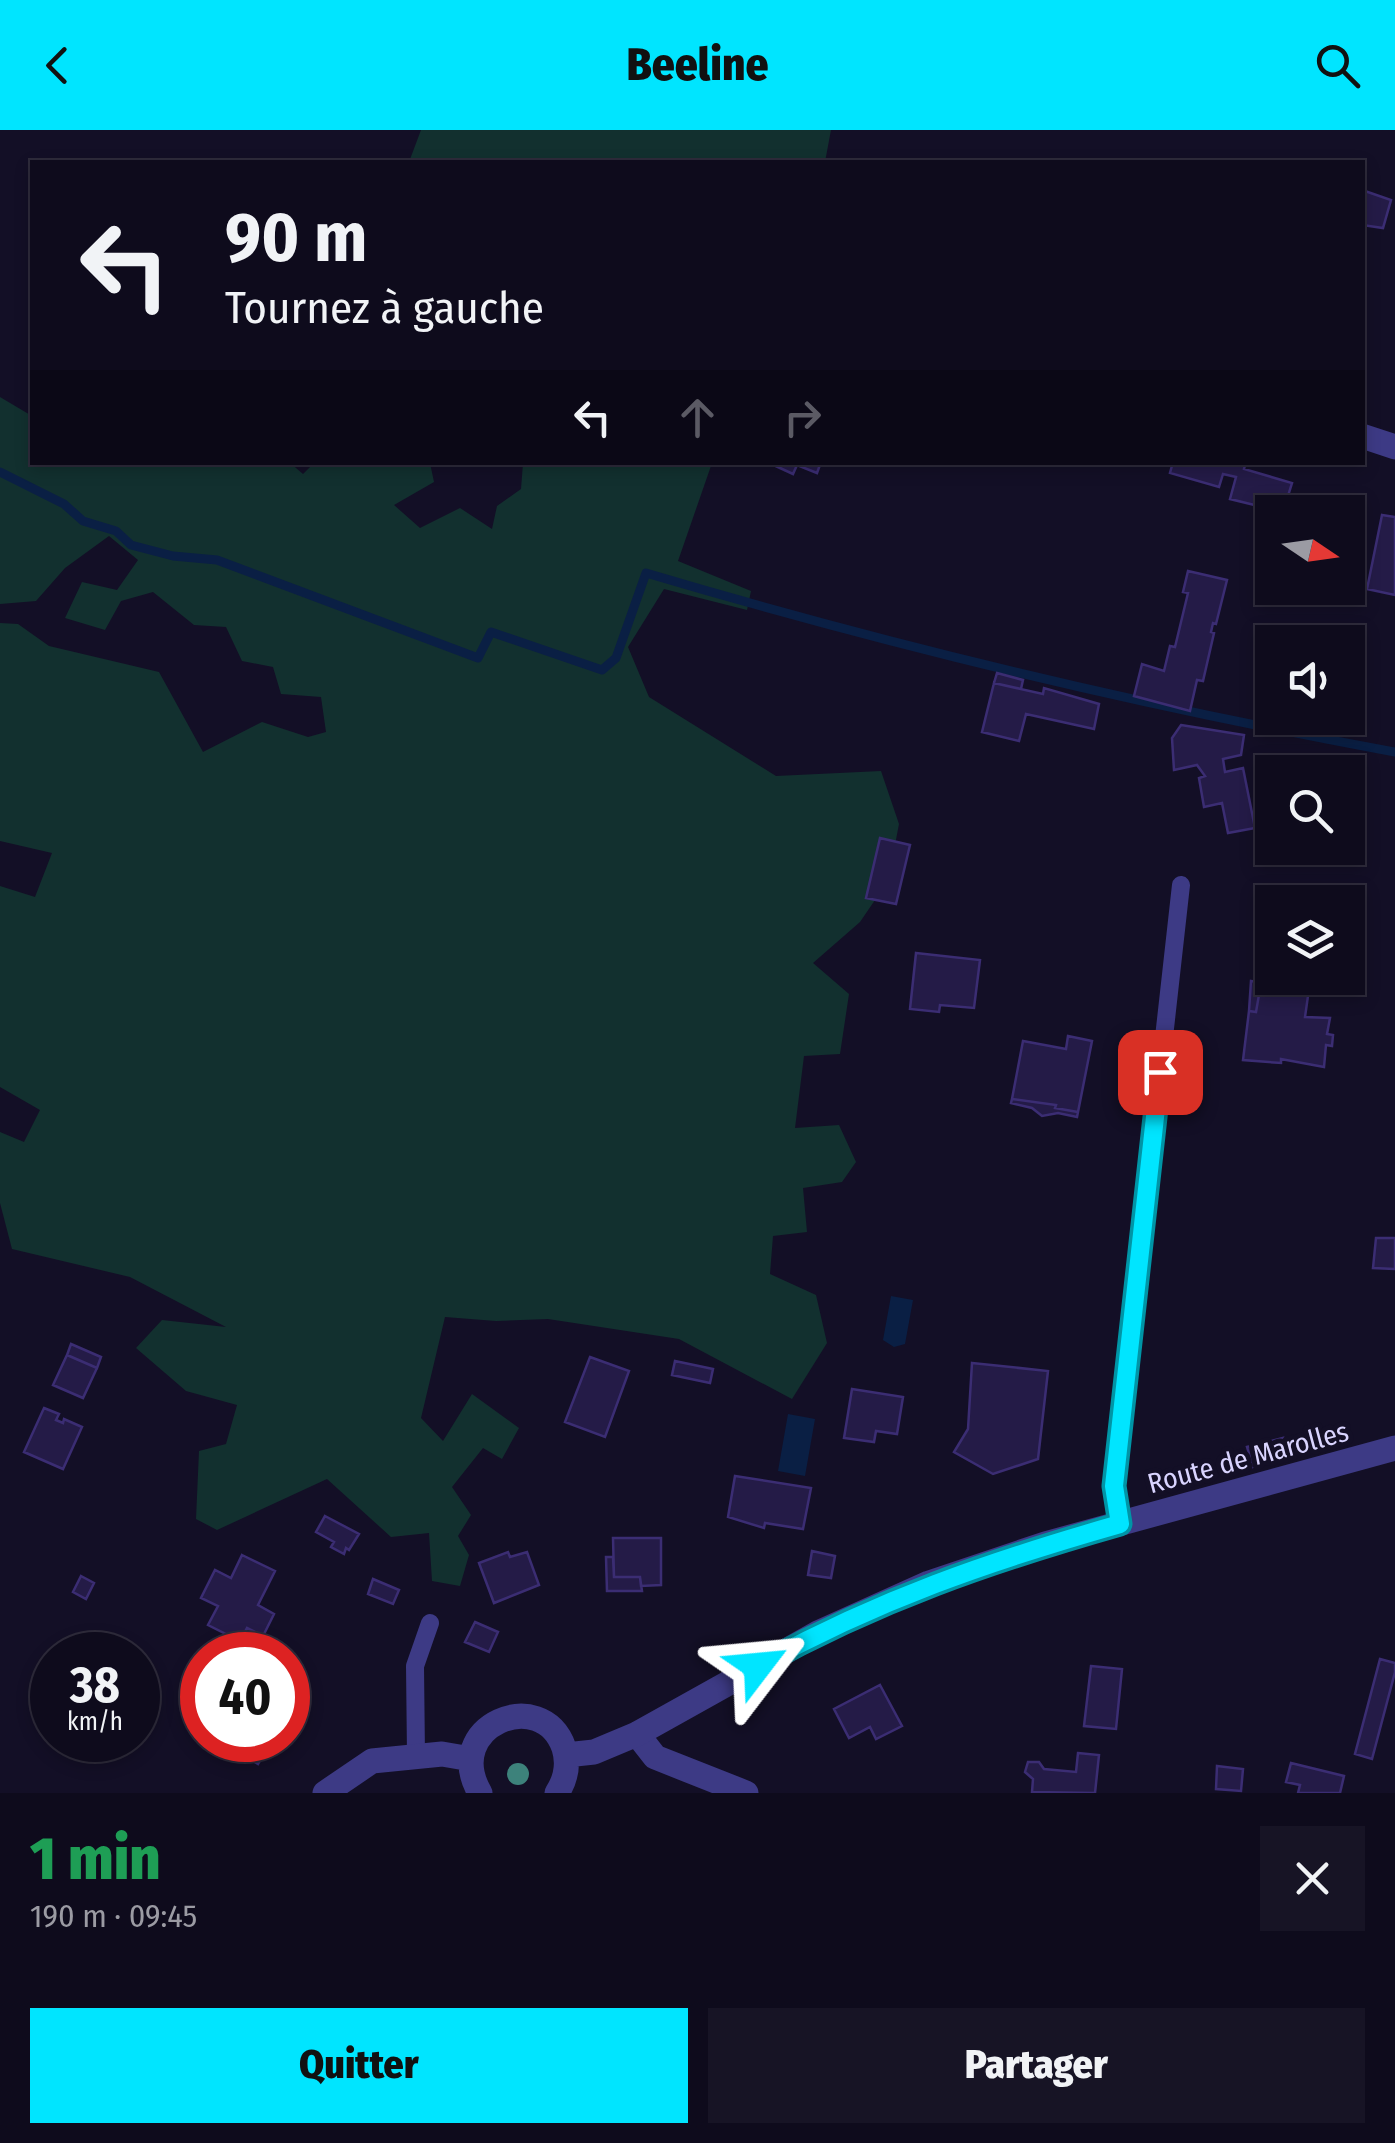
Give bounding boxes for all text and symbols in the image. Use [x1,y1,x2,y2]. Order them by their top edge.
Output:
icon: back [30,38,85,93]
text: Beeline [627,38,768,92]
icon: search [1310,38,1365,93]
text: 90 m [225,196,367,280]
icon: left [60,200,190,330]
text: Tournez à gauche [225,281,544,335]
icon: left [565,390,620,445]
icon: ahead [670,390,725,445]
icon: right [775,390,830,445]
north arrow [1255,495,1365,605]
map controls [1255,495,1365,995]
button: sound [1255,625,1365,735]
button: search [1255,755,1365,865]
button: layers [1255,885,1365,995]
pin [1118,1030,1203,1115]
icon: arrive [1133,1045,1188,1100]
street label: Route de Marolles [1144,1415,1352,1500]
position arrow [706,1614,810,1718]
speed limit sign: 40 [180,1632,310,1762]
text: 38 [70,1655,120,1715]
text: km/h [67,1707,123,1737]
text: 1 min [30,1823,161,1895]
button: close [1260,1826,1365,1931]
text: 190 m · 09:45 [30,1897,197,1935]
button: Quitter [30,2008,688,2123]
button: Partager [708,2008,1365,2123]

